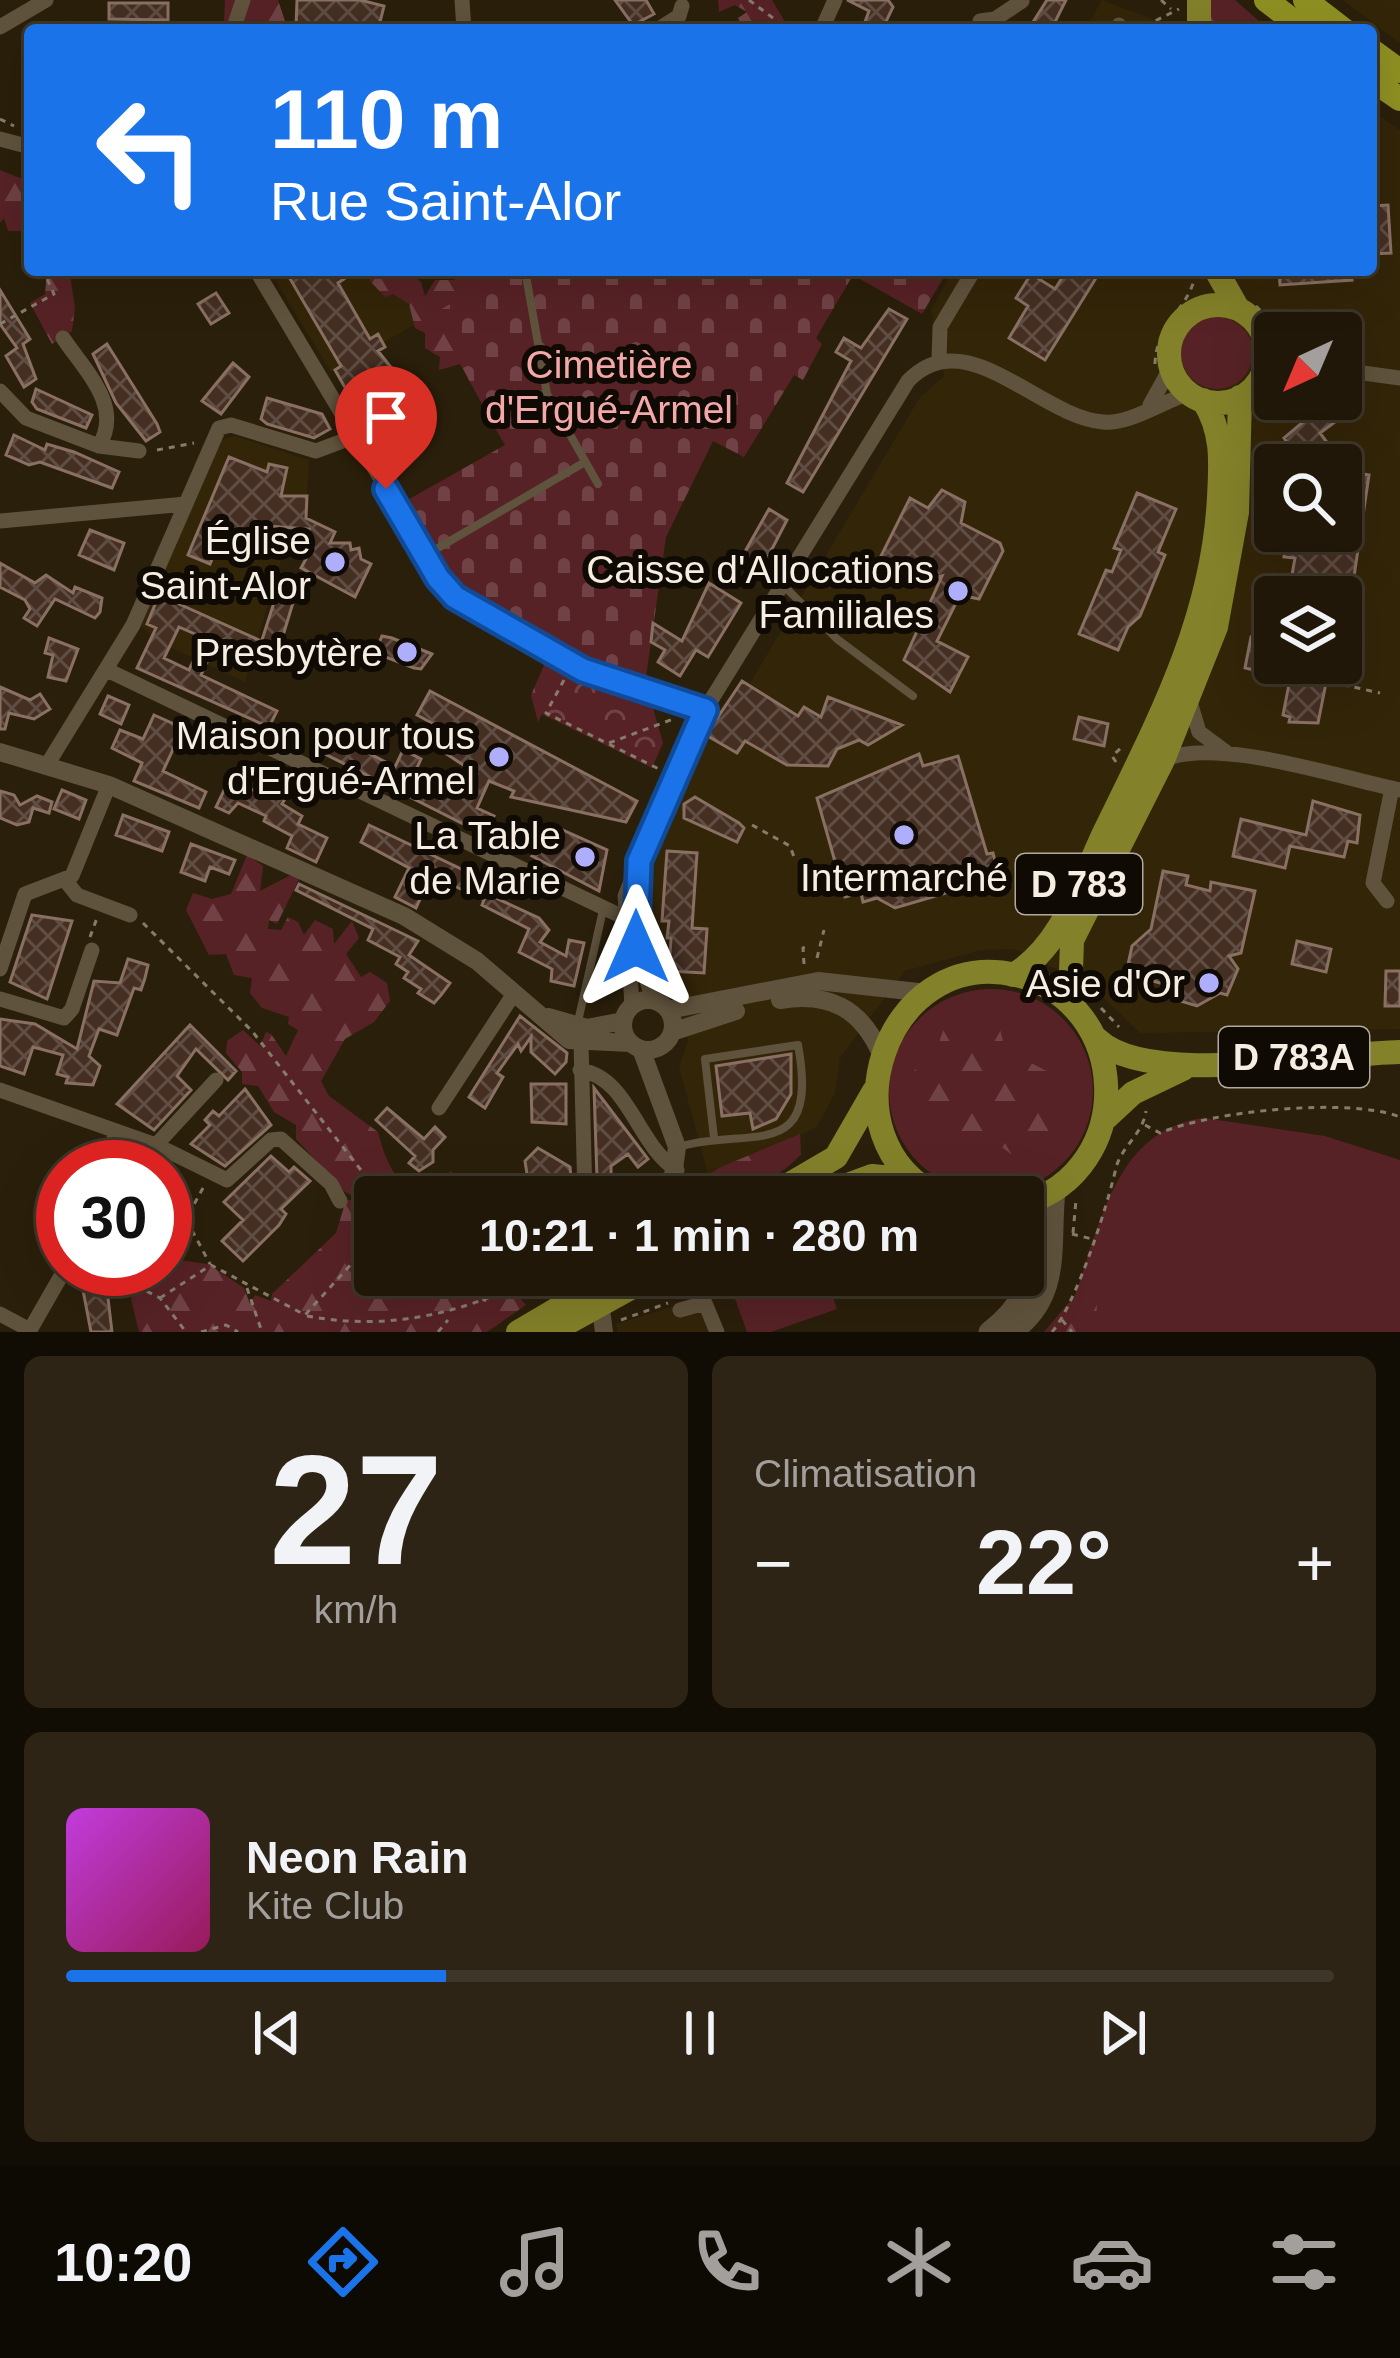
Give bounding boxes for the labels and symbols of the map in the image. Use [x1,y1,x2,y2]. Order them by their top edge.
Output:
north arrow [1254,312,1362,420]
park label: Cimetière d'Ergué-Armel [485,343,733,431]
pin [335,366,437,489]
place label: Église Saint-Alor [140,519,311,607]
place label: Caisse d'Allocations Familiales [586,548,934,636]
marker: Église Saint-Alor [322,549,348,575]
marker: Caisse d'Allocations Familiales [945,578,971,604]
place label: Presbytère [194,631,383,674]
marker: Presbytère [394,639,420,665]
place label: Maison pour tous d'Ergué-Armel [176,714,475,802]
marker: Maison pour tous d'Ergué-Armel [486,744,512,770]
place label: La Table de Marie [409,814,561,902]
marker: Intermarché [891,822,917,848]
marker: La Table de Marie [572,844,598,870]
road number: D 783 [1016,854,1142,914]
place label: Intermarché [800,856,1008,899]
position arrow [573,884,699,1010]
place label: Asie d'Or [1026,962,1185,1005]
marker: Asie d'Or [1196,970,1222,996]
road number: D 783A [1219,1027,1369,1087]
speed limit sign: 30 [36,1140,192,1296]

